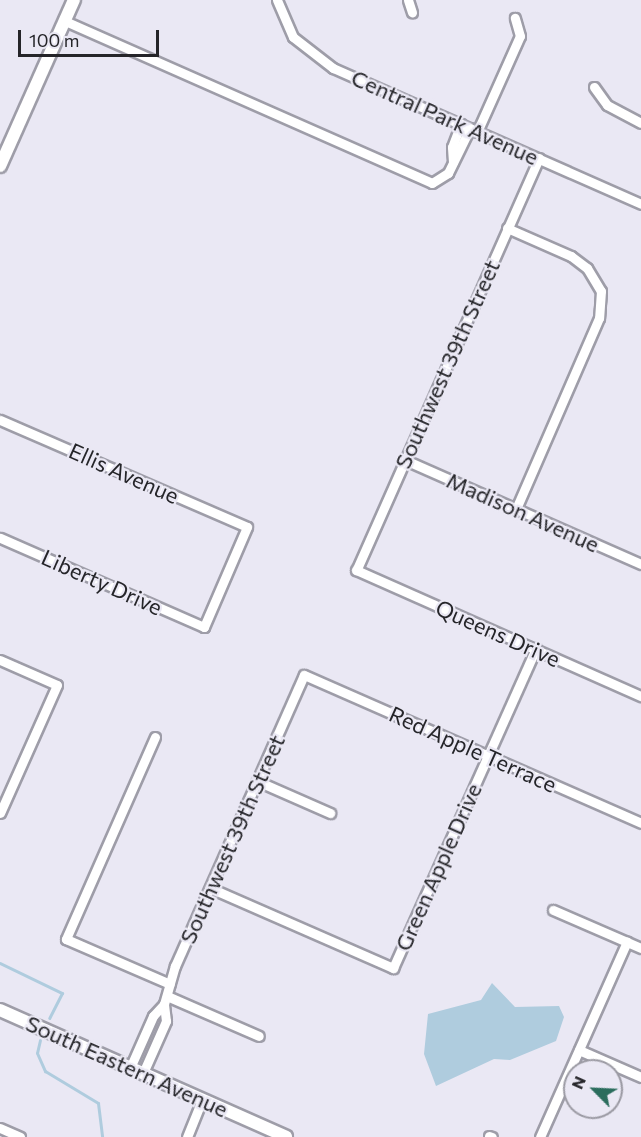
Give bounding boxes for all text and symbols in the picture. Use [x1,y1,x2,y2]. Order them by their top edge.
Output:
scale bar [21,18,162,56]
text: 100 m [29,29,79,51]
street label: Central Park Avenue [347,64,543,170]
street label: Southwest 39th Street [389,256,505,472]
street label: Ellis Avenue [65,437,183,509]
street label: Madison Avenue [443,467,603,557]
street label: Liberty Drive [38,544,166,620]
street label: Queens Drive [432,594,564,672]
street label: Red Apple Terrace [385,700,561,798]
street label: Southwest 39th Street [174,731,290,947]
street label: Green Apple Drive [389,779,487,955]
street label: South Eastern Avenue [22,1010,232,1122]
north arrow [563,1059,623,1119]
text: N [567,1073,589,1092]

